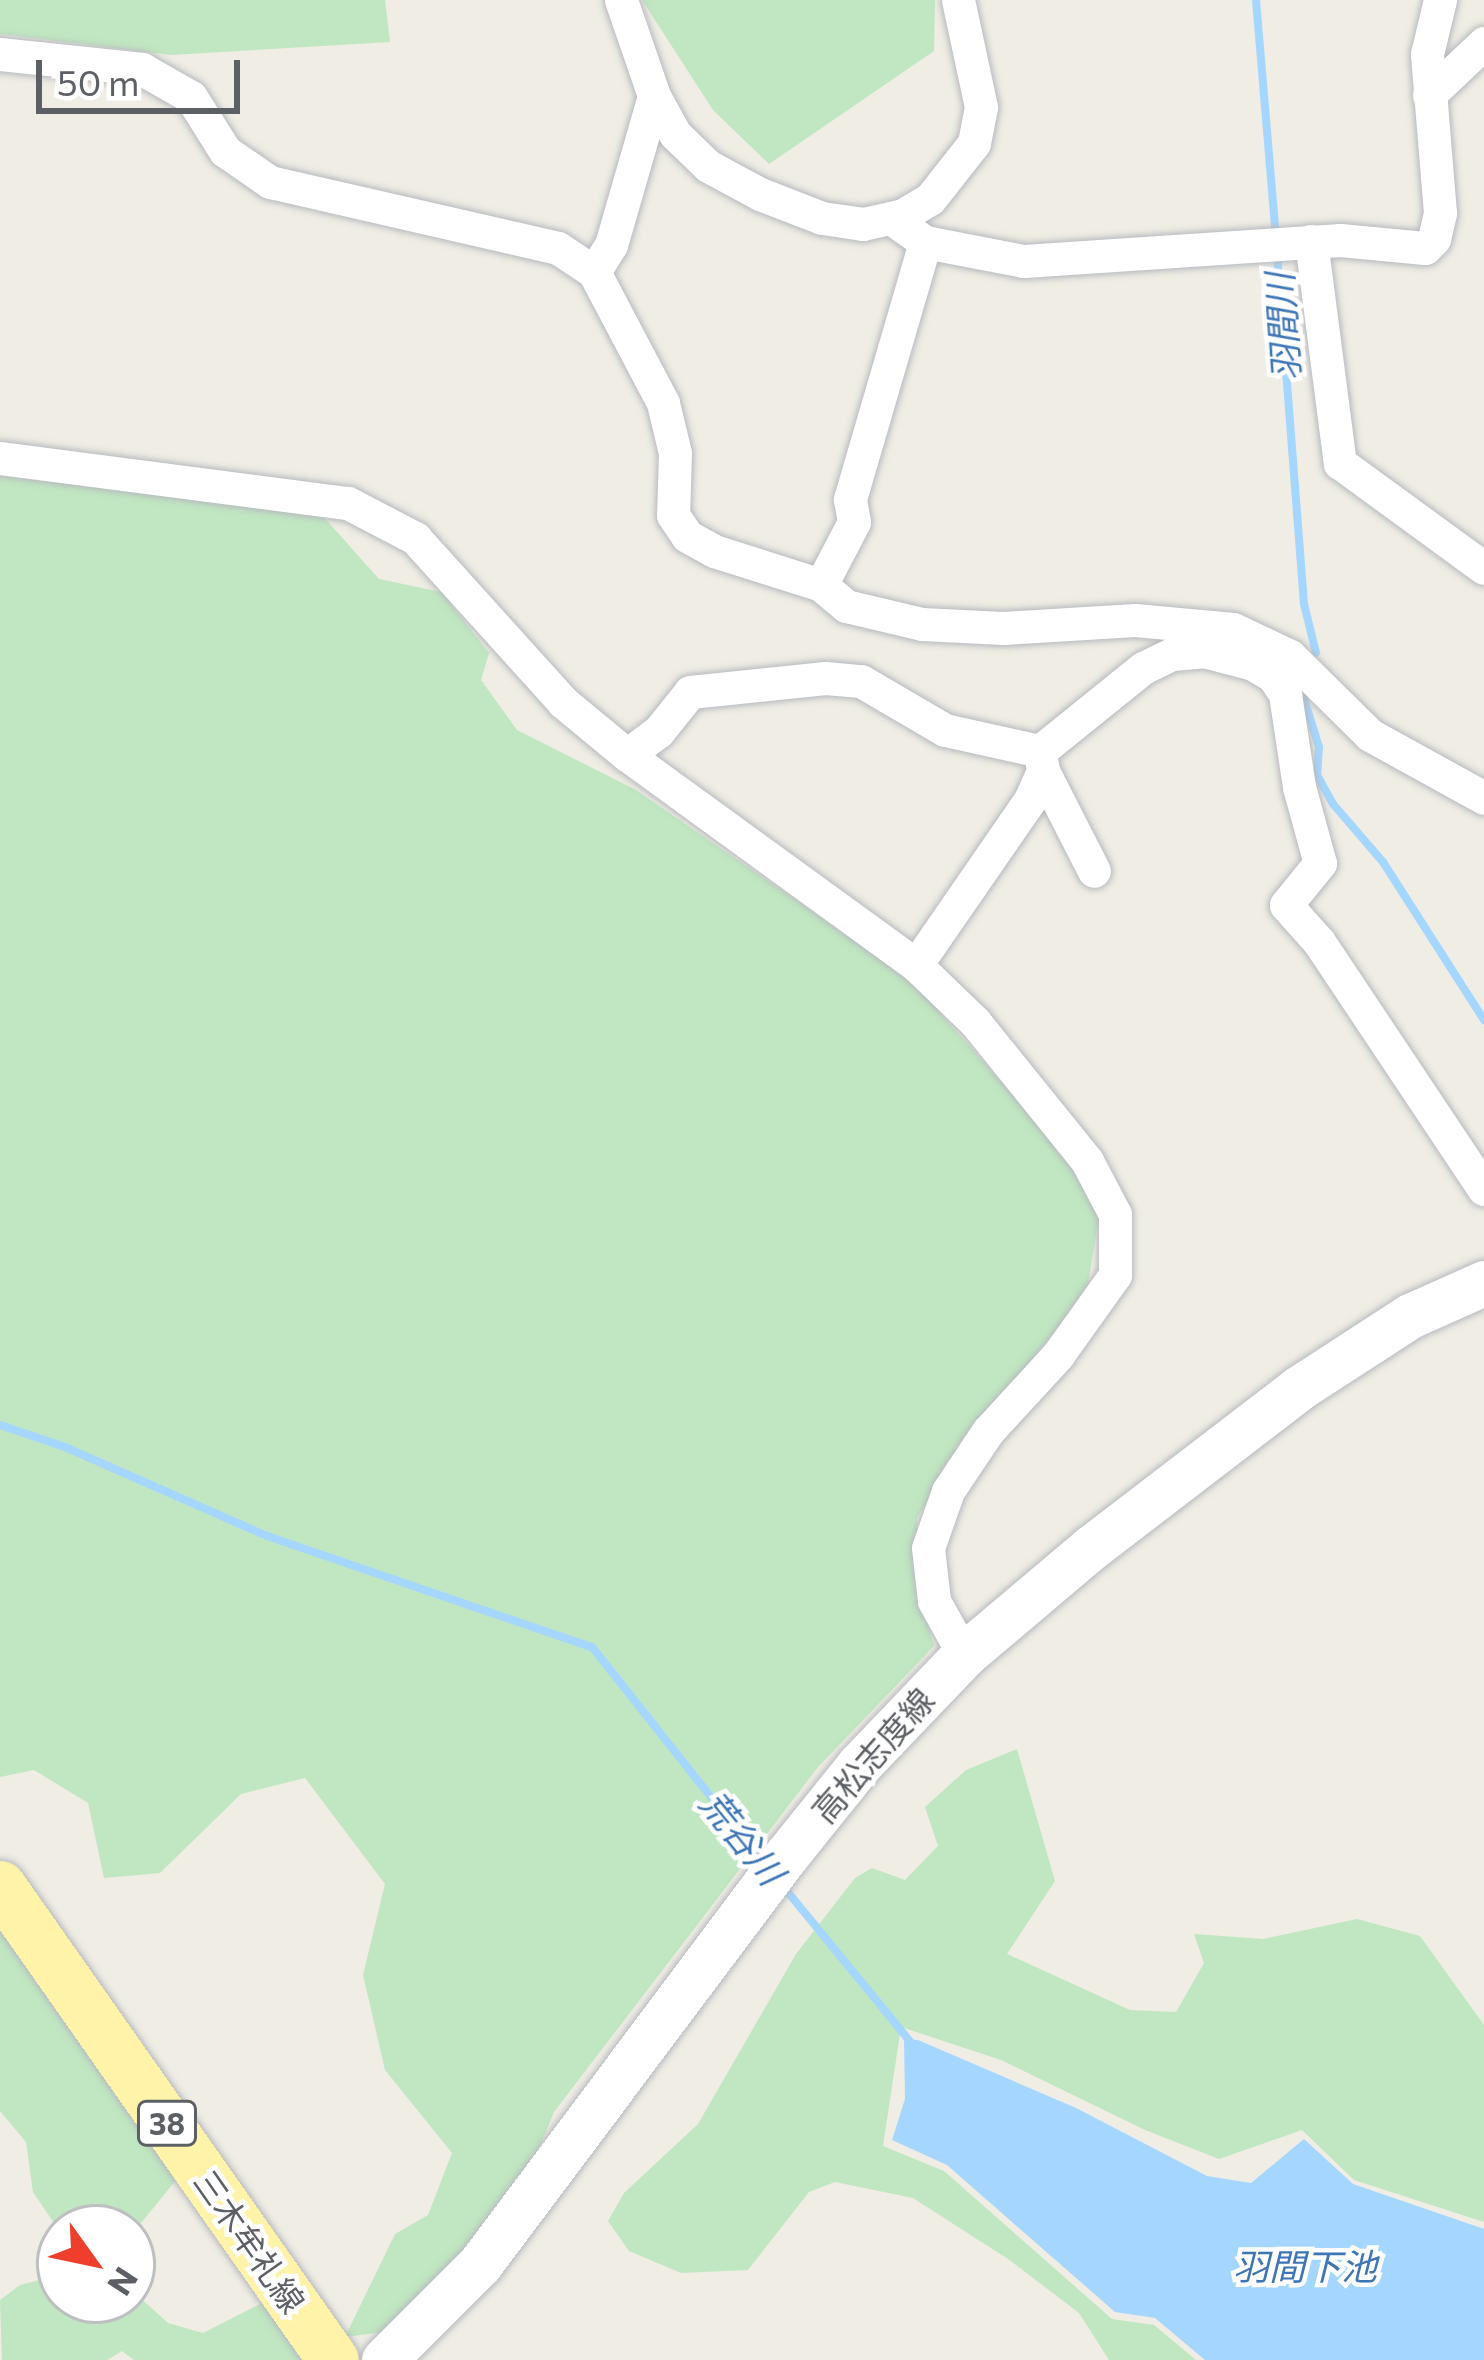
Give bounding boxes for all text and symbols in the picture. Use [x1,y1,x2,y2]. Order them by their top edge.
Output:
scale bar [42,36,246,110]
text: 50 m [57,59,139,103]
water label: 羽間川 [1257,272,1307,382]
street label: 高松志度線 [803,1680,941,1830]
water label: 荒谷川 [692,1781,794,1893]
road number: 38 [134,2099,200,2147]
street label: 三木牟礼線 [186,2162,314,2320]
north arrow [36,2204,156,2324]
water label: 羽間下池 [1233,2244,1377,2288]
text: N [100,2261,148,2304]

